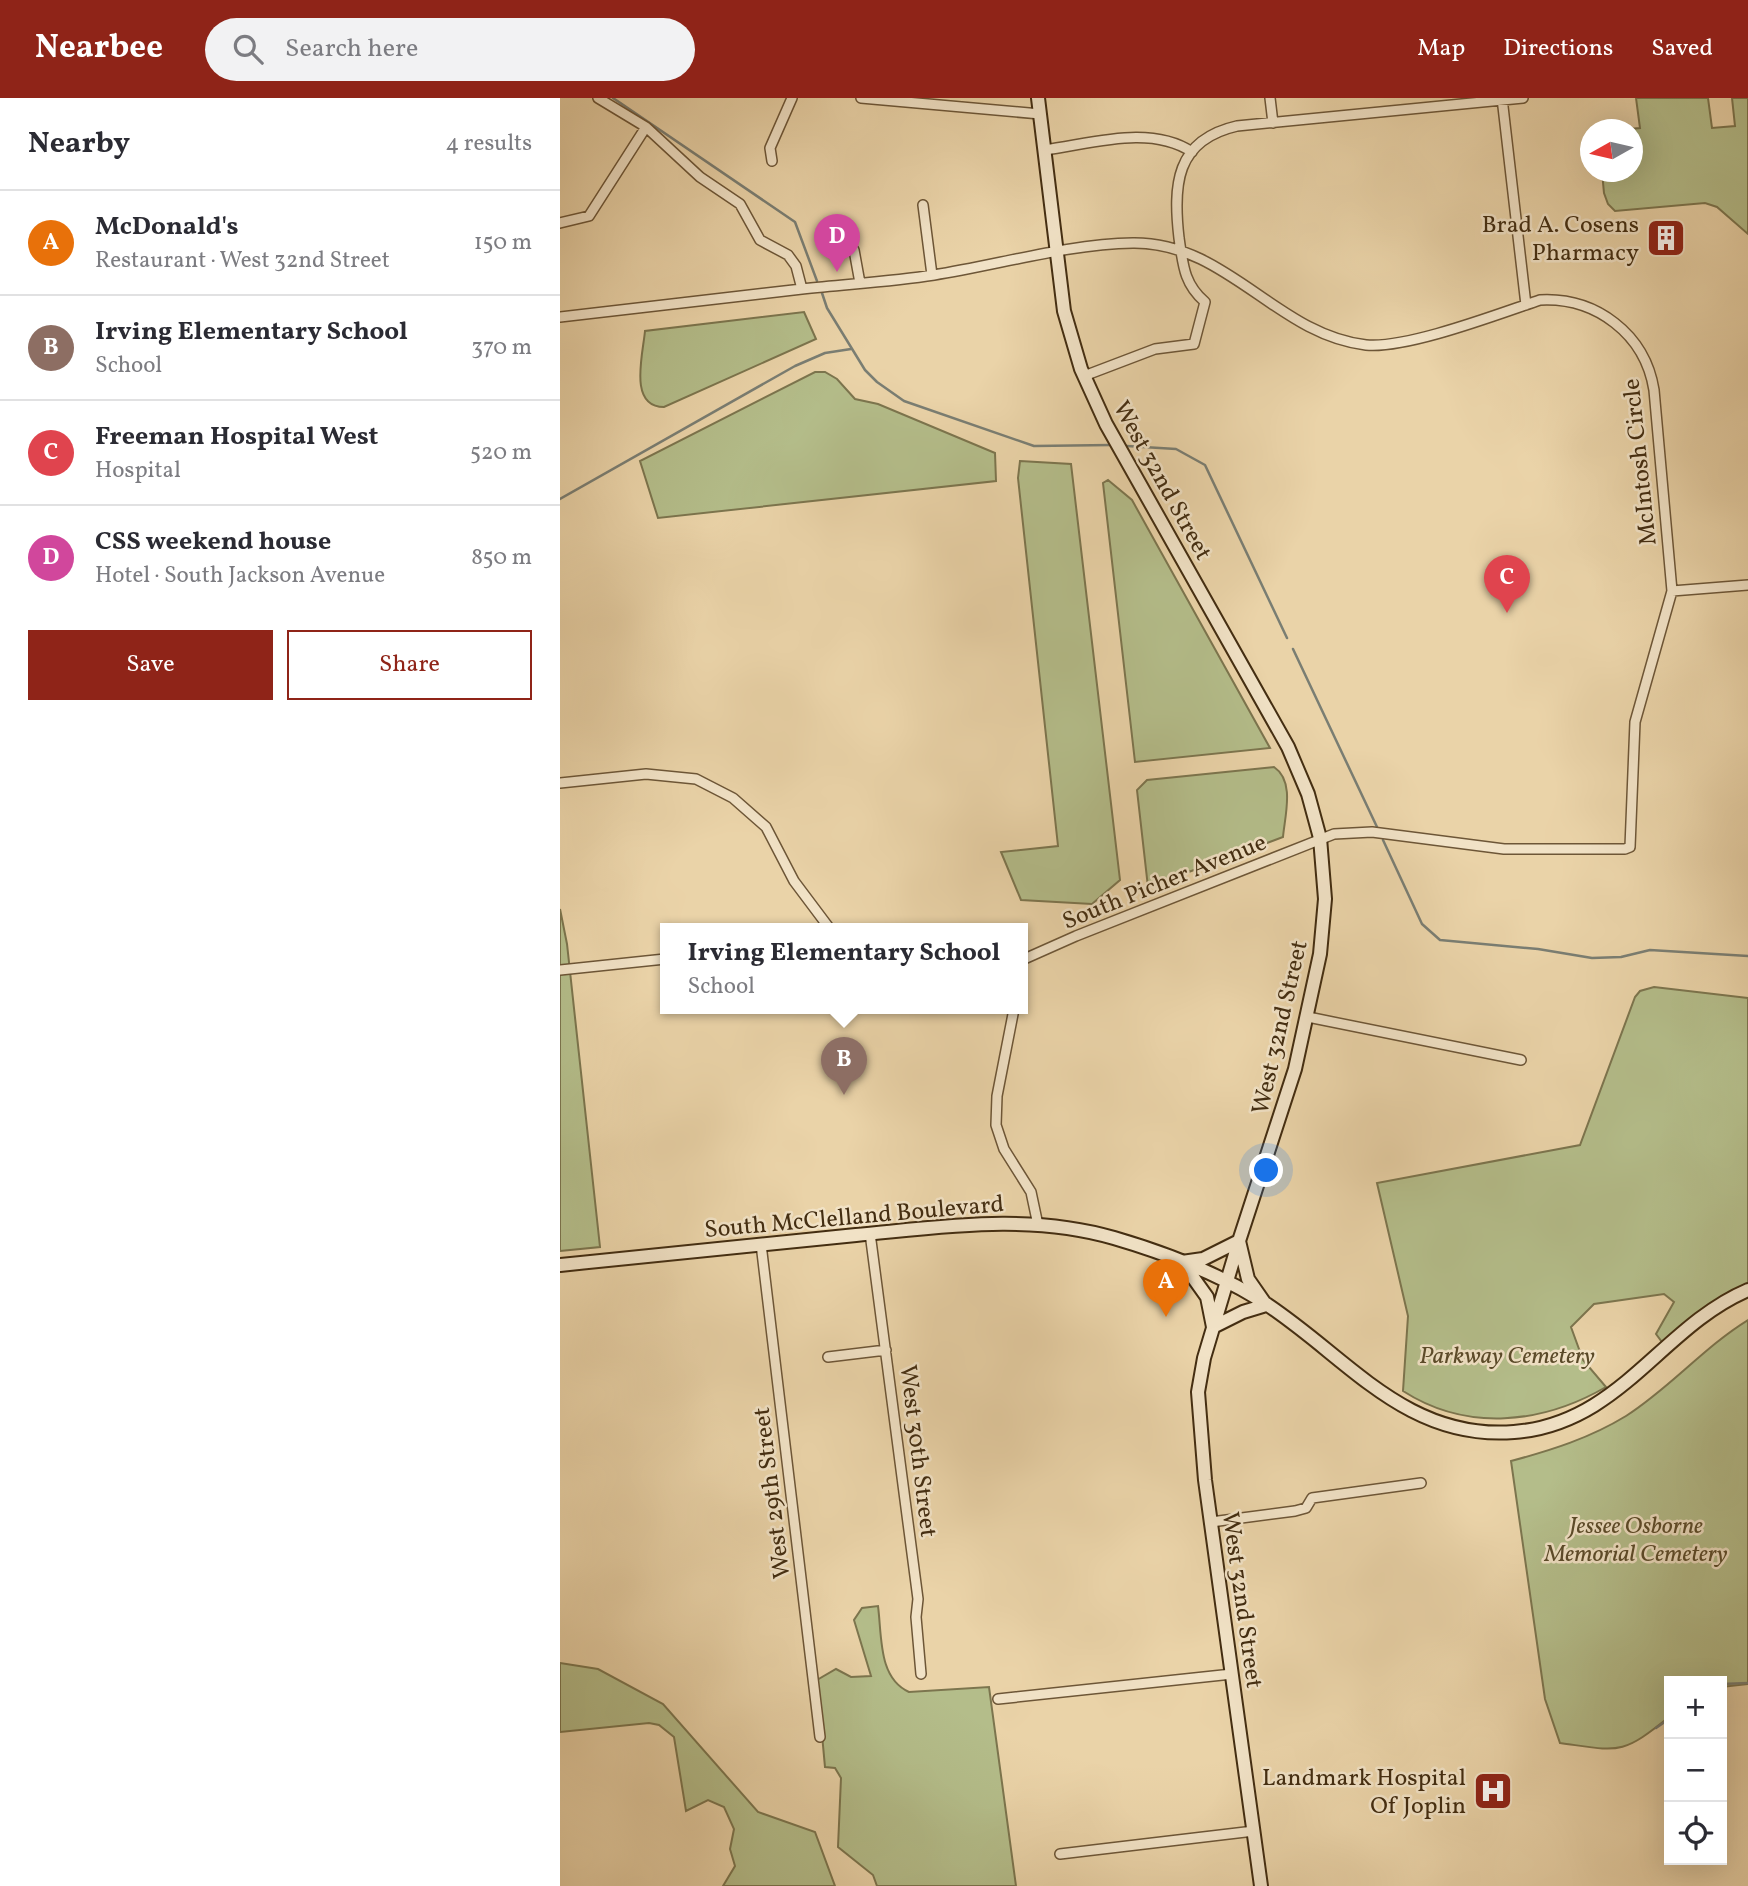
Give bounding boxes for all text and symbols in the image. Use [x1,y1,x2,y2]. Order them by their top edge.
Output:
search box [205,18,695,81]
text: Nearbee [35,26,163,72]
icon: search [229,30,267,68]
text: Search here [285,31,418,67]
text: Map [1417,32,1465,66]
text: Directions [1503,32,1613,66]
text: Saved [1651,32,1713,66]
north arrow [1580,119,1643,182]
text: Nearby [28,123,130,165]
text: 4 results [446,128,532,160]
text: McDonald's [95,209,238,245]
place label: Brad A. Cosens Pharmacy [1482,209,1639,271]
pin: D [814,214,860,272]
building icon: Brad A. Cosens Pharmacy [1645,217,1687,259]
text: A [43,227,59,259]
text: 150 m [474,227,532,259]
text: Restaurant · West 32nd Street [95,245,390,277]
text: Irving Elementary School [95,314,408,350]
text: B [43,332,59,364]
text: 370 m [471,332,532,364]
text: School [95,350,162,382]
street label: McIntosh Circle [1615,377,1667,547]
street label: West 32nd Street [1103,395,1219,567]
text: Freeman Hospital West [95,419,378,455]
text: C [44,437,58,469]
text: 520 m [470,437,532,469]
text: Hospital [95,455,181,487]
text: CSS weekend house [95,524,331,560]
text: D [43,542,59,574]
text: 850 m [471,542,532,574]
pin: C [1484,555,1530,613]
text: Hotel · South Jackson Avenue [95,560,385,592]
button: Save [28,630,273,700]
button: Share [287,630,532,700]
street label: South Picher Avenue [1058,826,1272,939]
popup [660,923,1028,1014]
text: Irving Elementary School [688,935,1000,971]
street label: West 32nd Street [1244,937,1318,1118]
text: School [688,971,755,1003]
pin: B [821,1037,867,1095]
your location [1249,1153,1283,1187]
street label: South McClelland Boulevard [703,1188,1005,1248]
pin: A [1143,1259,1189,1317]
park label: Parkway Cemetery [1419,1340,1595,1374]
street label: West 30th Street [890,1363,944,1540]
street label: West 29th Street [746,1405,800,1580]
street label: West 32nd Street [1212,1510,1270,1691]
park label: Jessee Osborne Memorial Cemetery [1543,1510,1728,1572]
map controls [1664,1676,1727,1865]
button: + [1664,1676,1727,1739]
button: − [1664,1739,1727,1802]
place label: Landmark Hospital Of Joplin [1262,1762,1466,1824]
hospital icon: Landmark Hospital Of Joplin [1472,1770,1514,1812]
button: locate [1664,1802,1727,1865]

